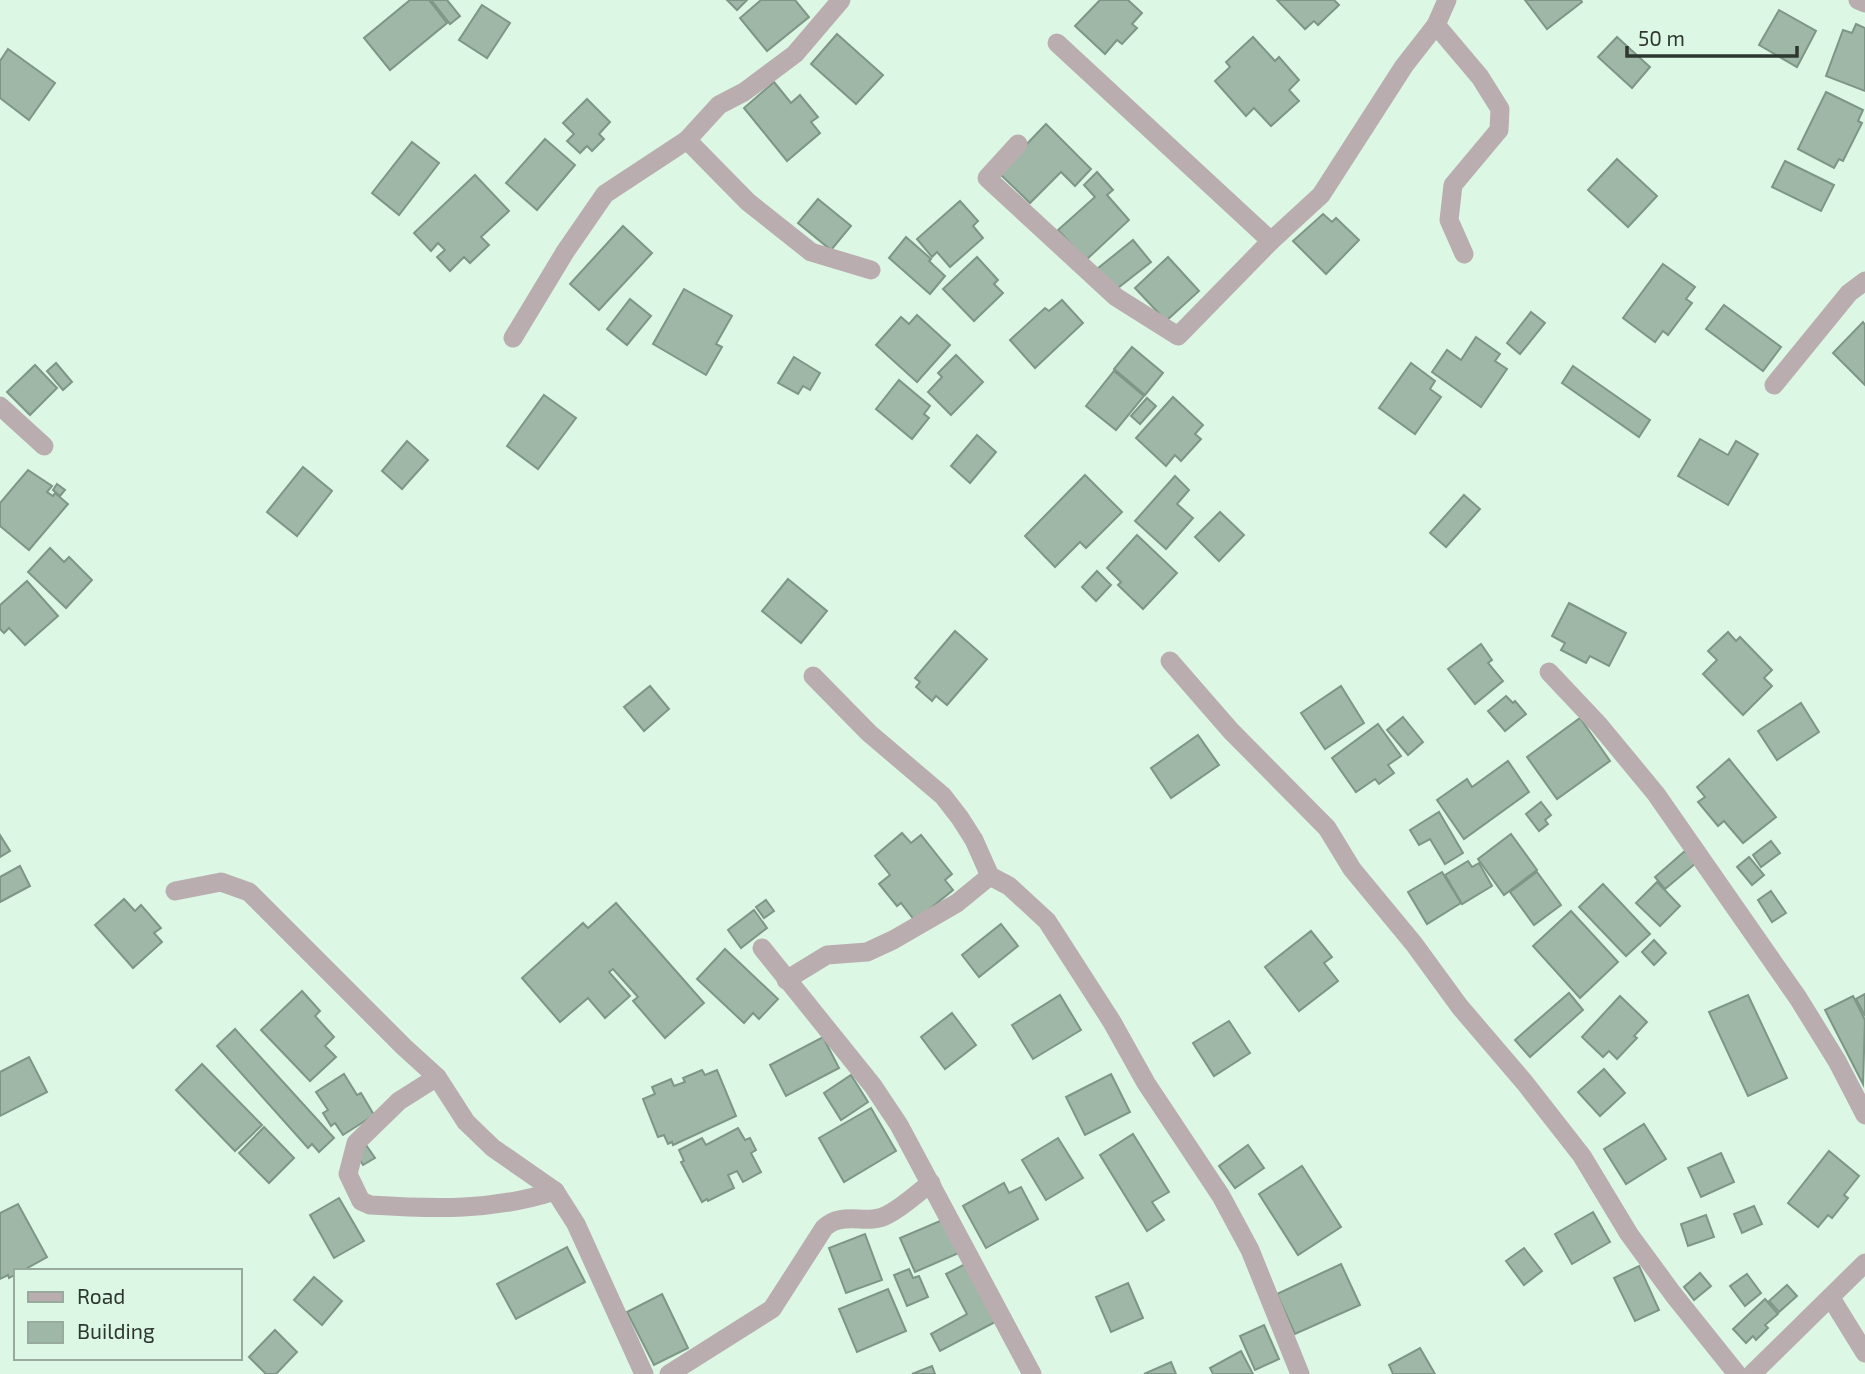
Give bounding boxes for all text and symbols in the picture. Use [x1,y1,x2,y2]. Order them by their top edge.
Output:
scale bar [1627,14,1797,58]
text: 50 m [1638,25,1685,50]
legend [14,1269,242,1360]
text: Road [77,1283,125,1308]
text: Building [77,1318,155,1343]

